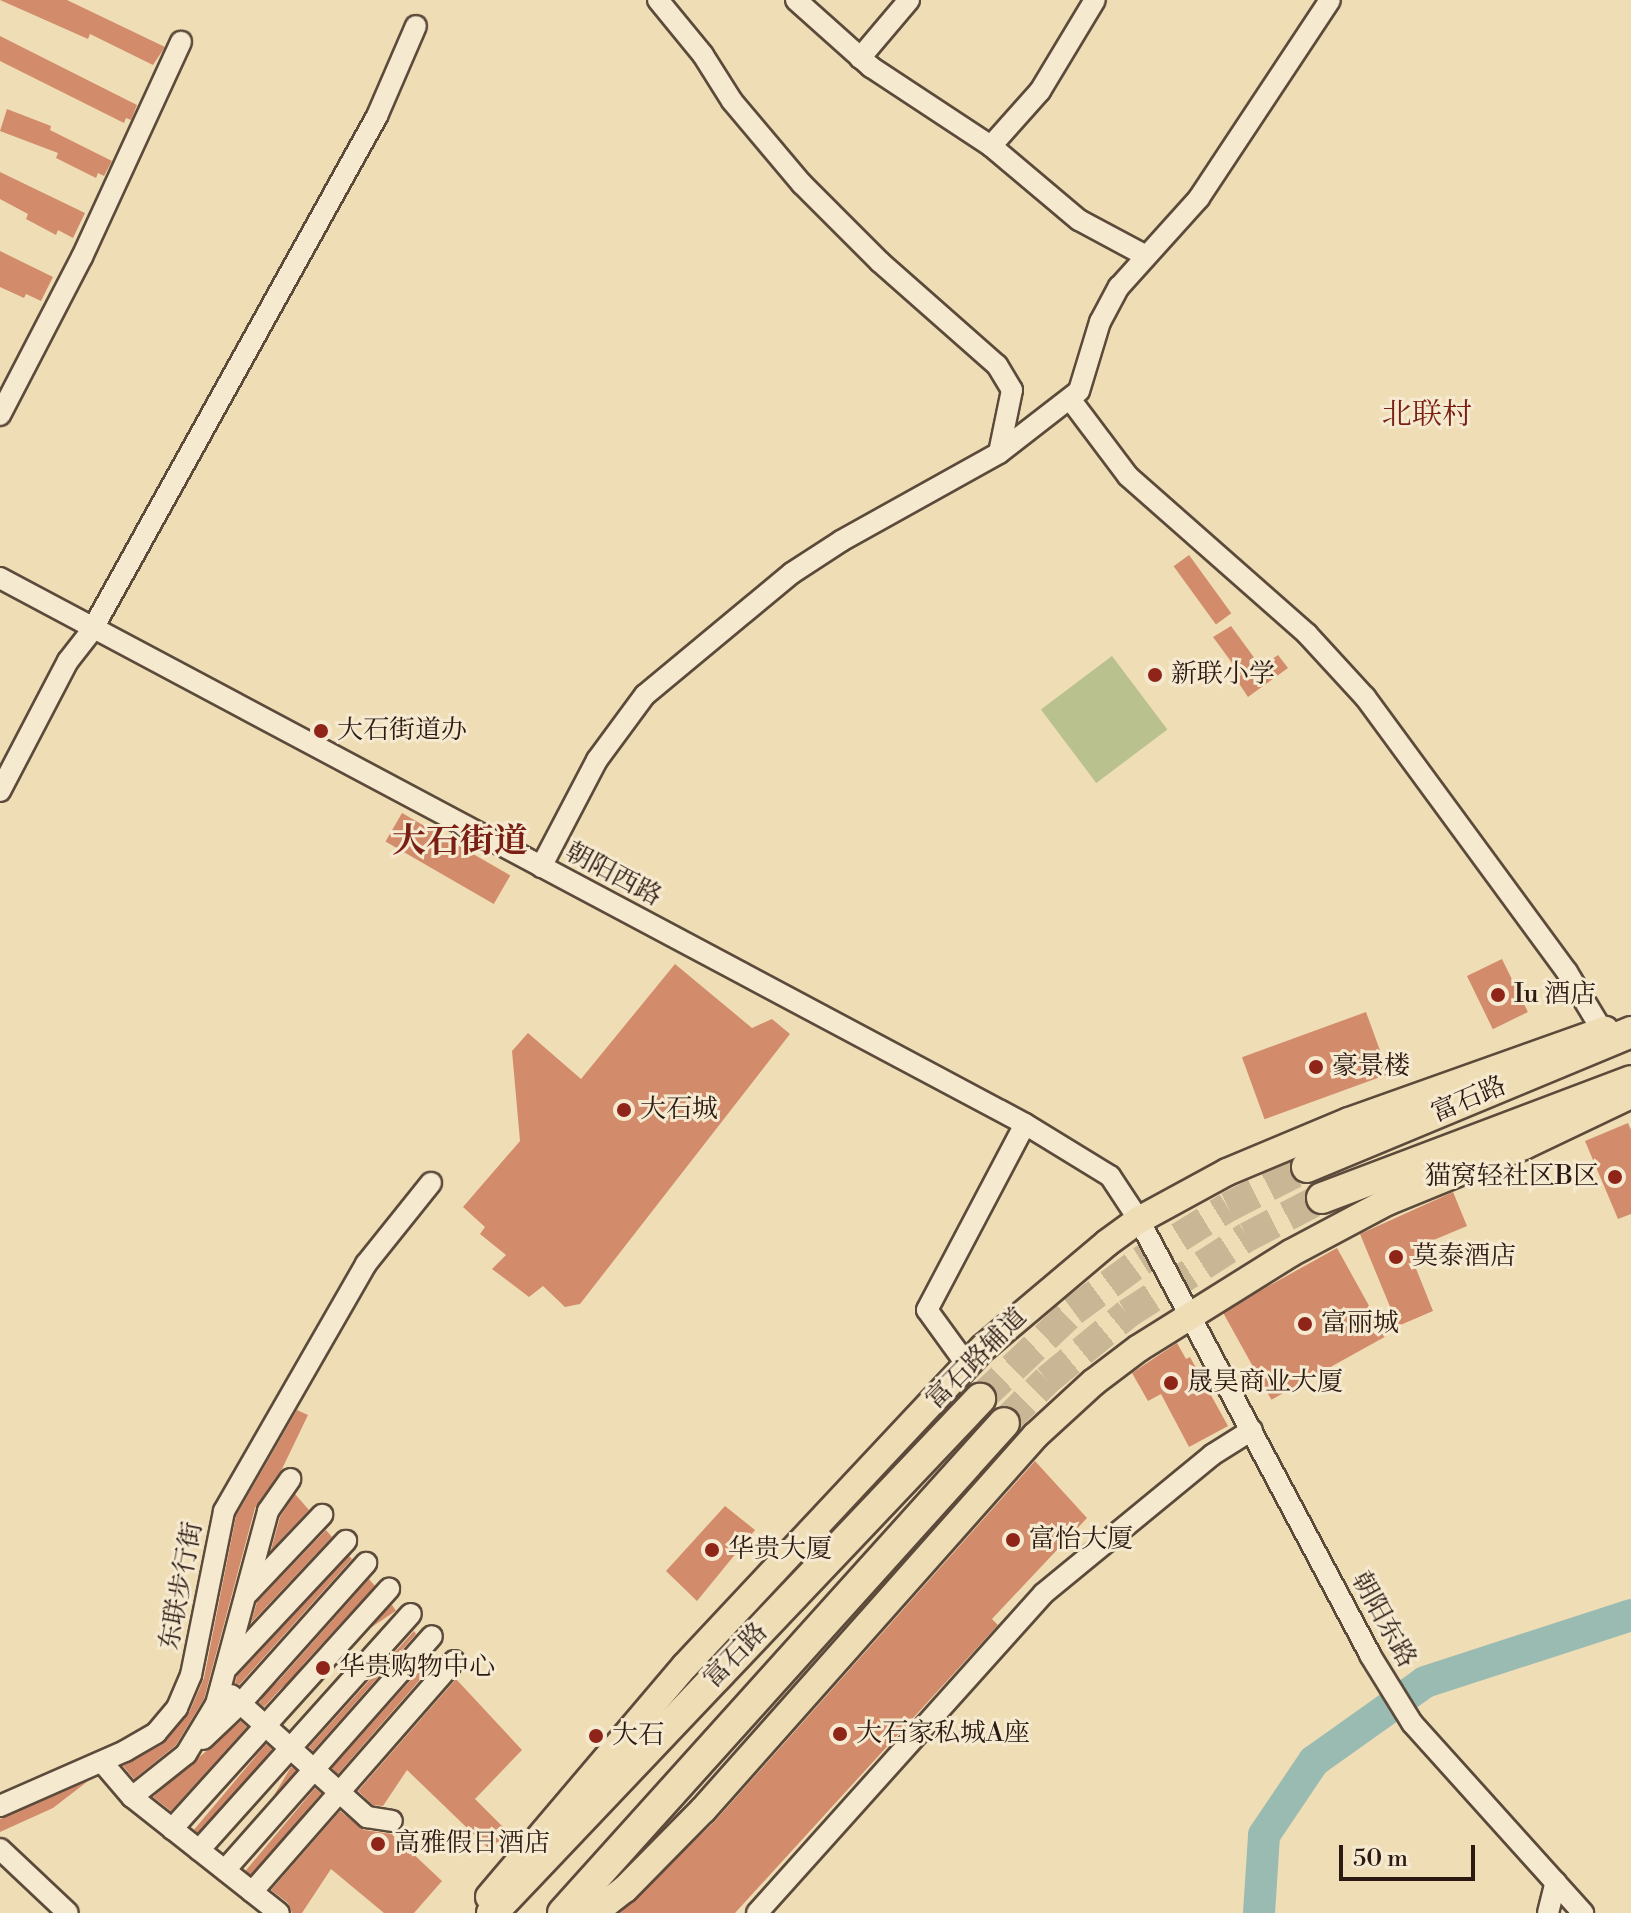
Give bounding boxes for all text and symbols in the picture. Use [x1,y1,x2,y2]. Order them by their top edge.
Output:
district label: 北联村 [1382,397,1472,433]
place label: 新联小学 [1171,659,1275,691]
marker: 新联小学 [1146,666,1164,684]
place label: 大石街道办 [337,715,467,747]
marker: 大石街道办 [312,722,330,740]
district label: 大石街道 [392,823,528,863]
street label: 朝阳西路 [560,837,666,913]
place label: Iu 酒店 [1514,979,1596,1011]
marker: Iu 酒店 [1489,986,1507,1004]
place label: 豪景楼 [1332,1051,1410,1083]
marker: 豪景楼 [1307,1058,1325,1076]
street label: 富石路 [1427,1070,1511,1130]
place label: 大石城 [640,1094,718,1126]
marker: 大石城 [615,1101,633,1119]
place label: 猫窝轻社区B区 [1425,1161,1599,1193]
marker: 猫窝轻社区B区 [1606,1168,1624,1186]
place label: 莫泰酒店 [1412,1241,1516,1273]
marker: 莫泰酒店 [1387,1248,1405,1266]
street label: 富石路辅道 [920,1302,1034,1416]
place label: 富丽城 [1321,1308,1399,1340]
marker: 富丽城 [1296,1315,1314,1333]
place label: 晟昊商业大厦 [1187,1367,1343,1399]
marker: 晟昊商业大厦 [1162,1374,1180,1392]
street label: 东联步行街 [154,1519,210,1653]
place label: 富怡大厦 [1029,1524,1133,1556]
marker: 富怡大厦 [1004,1531,1022,1549]
place label: 华贵大厦 [728,1534,832,1566]
marker: 华贵大厦 [703,1541,721,1559]
street label: 朝阳东路 [1344,1567,1422,1673]
street label: 富石路 [698,1617,774,1695]
place label: 华贵购物中心 [339,1652,495,1684]
marker: 华贵购物中心 [314,1659,332,1677]
place label: 大石家私城A座 [856,1718,1030,1750]
place label: 大石 [612,1720,664,1752]
marker: 大石家私城A座 [831,1725,849,1743]
marker: 大石 [587,1727,605,1745]
place label: 高雅假日酒店 [394,1828,550,1860]
scale bar [1343,1829,1479,1879]
marker: 高雅假日酒店 [369,1835,387,1853]
text: 50 m [1353,1844,1408,1874]

